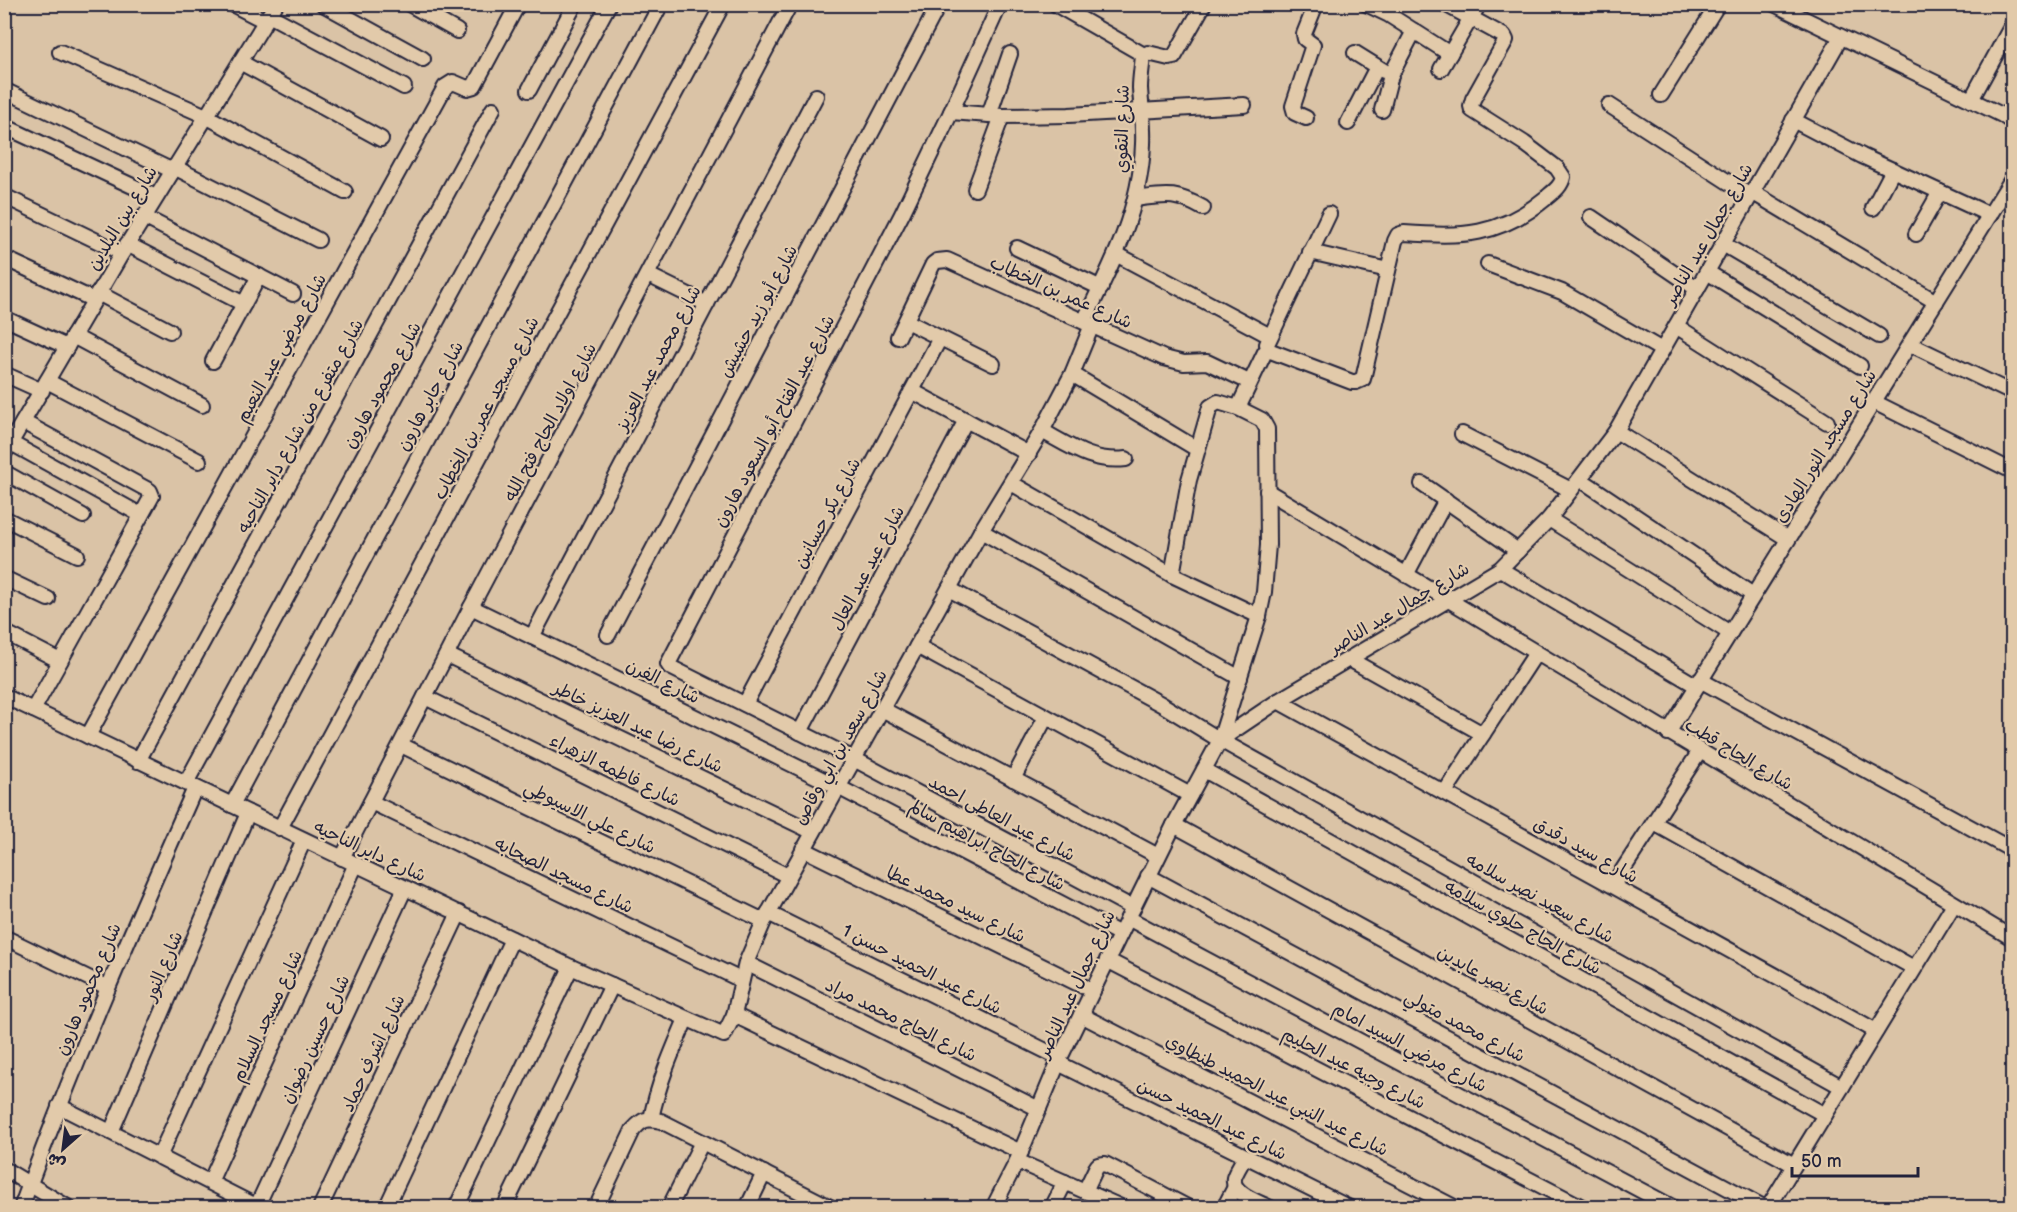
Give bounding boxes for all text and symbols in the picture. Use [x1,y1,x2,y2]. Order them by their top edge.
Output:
street label: شارع التقوي [1111,85,1136,173]
street label: شارع جمال عبد الناصر [1658,160,1758,311]
street label: شارع بين البلدين [83,162,163,275]
street label: شارع أبو زيد حشيش [715,241,803,382]
street label: شارع عمر بن الخطاب [986,252,1135,334]
street label: شارع مرضي عبد النعيم [232,270,336,429]
street label: شارع محمد عبد العزيز [610,282,707,437]
street label: شارع عبد الفتاح أبو السعود هارون [709,312,840,531]
street label: شارع مسجد عمر بن الخطاب [429,313,545,504]
street label: شارع متفرع من شارع داير الناحيه [233,315,369,538]
street label: شارع محمود هارون [339,318,427,453]
street label: شارع جابر هارون [393,338,469,455]
street label: شارع اولاد الحاج فتح الله [500,339,602,506]
street label: شارع مسجد النور الهادى [1770,366,1882,527]
street label: شارع بكر حسانين [790,454,866,573]
street label: شارع عيد عبد العال [826,502,910,635]
street label: شارع جمال عبد الناصر [1323,558,1474,661]
street label: شارع الفرن [622,655,703,709]
street label: شارع سعد بن ابي وقاص [789,666,896,831]
street label: شارع رضا عبد العزيز خاطر [547,676,726,779]
street label: شارع الحاج قطب [1681,714,1796,796]
street label: شارع فاطمه الزهراء [546,730,683,812]
street label: شارع عبد العاطى احمد [924,771,1079,867]
street label: شارع علي الاسيوطي [518,777,659,863]
street label: شارع الحاج ابراهيم سالم [904,795,1068,898]
street label: شارع سيد دقدق [1529,813,1642,889]
street label: شارع داير الناحيه [310,816,429,888]
street label: شارع مسجد الصحابه [491,833,637,919]
street label: شارع سعيد نصر سلامه [1462,849,1617,949]
street label: شارع سيد محمد عطا [882,862,1029,948]
street label: شارع الحاج حلوي سلامه [1440,876,1605,981]
street label: شارع جمال عبد الناصر [1032,907,1121,1064]
street label: شارع محمود هارون [51,920,127,1059]
street label: شارع عبد الحميد حسن 1 [838,920,1005,1020]
street label: شارع النور [139,928,188,1006]
street label: شارع نصر عابدين [1433,941,1552,1020]
street label: شارع مسجد السلام [228,947,310,1087]
street label: شارع حسين رضوان [276,972,355,1107]
street label: شارع الحاج محمد مراد [821,975,980,1067]
street label: شارع محمد متولي [1399,986,1529,1071]
street label: شارع اشرف حماد [337,991,411,1116]
street label: شارع مرضي السيد امام [1327,998,1490,1101]
street label: شارع وجيه عبد الحليم [1277,1023,1429,1116]
street label: شارع عبد النبي عبد الحميد طنطاوي [1160,1030,1392,1165]
street label: شارع عبد الحميد حسن [1133,1074,1290,1166]
north arrow [33,1119,93,1179]
scale bar [1792,1140,1918,1178]
text: ش [44,1148,69,1173]
text: 50 m [1801,1151,1842,1172]

